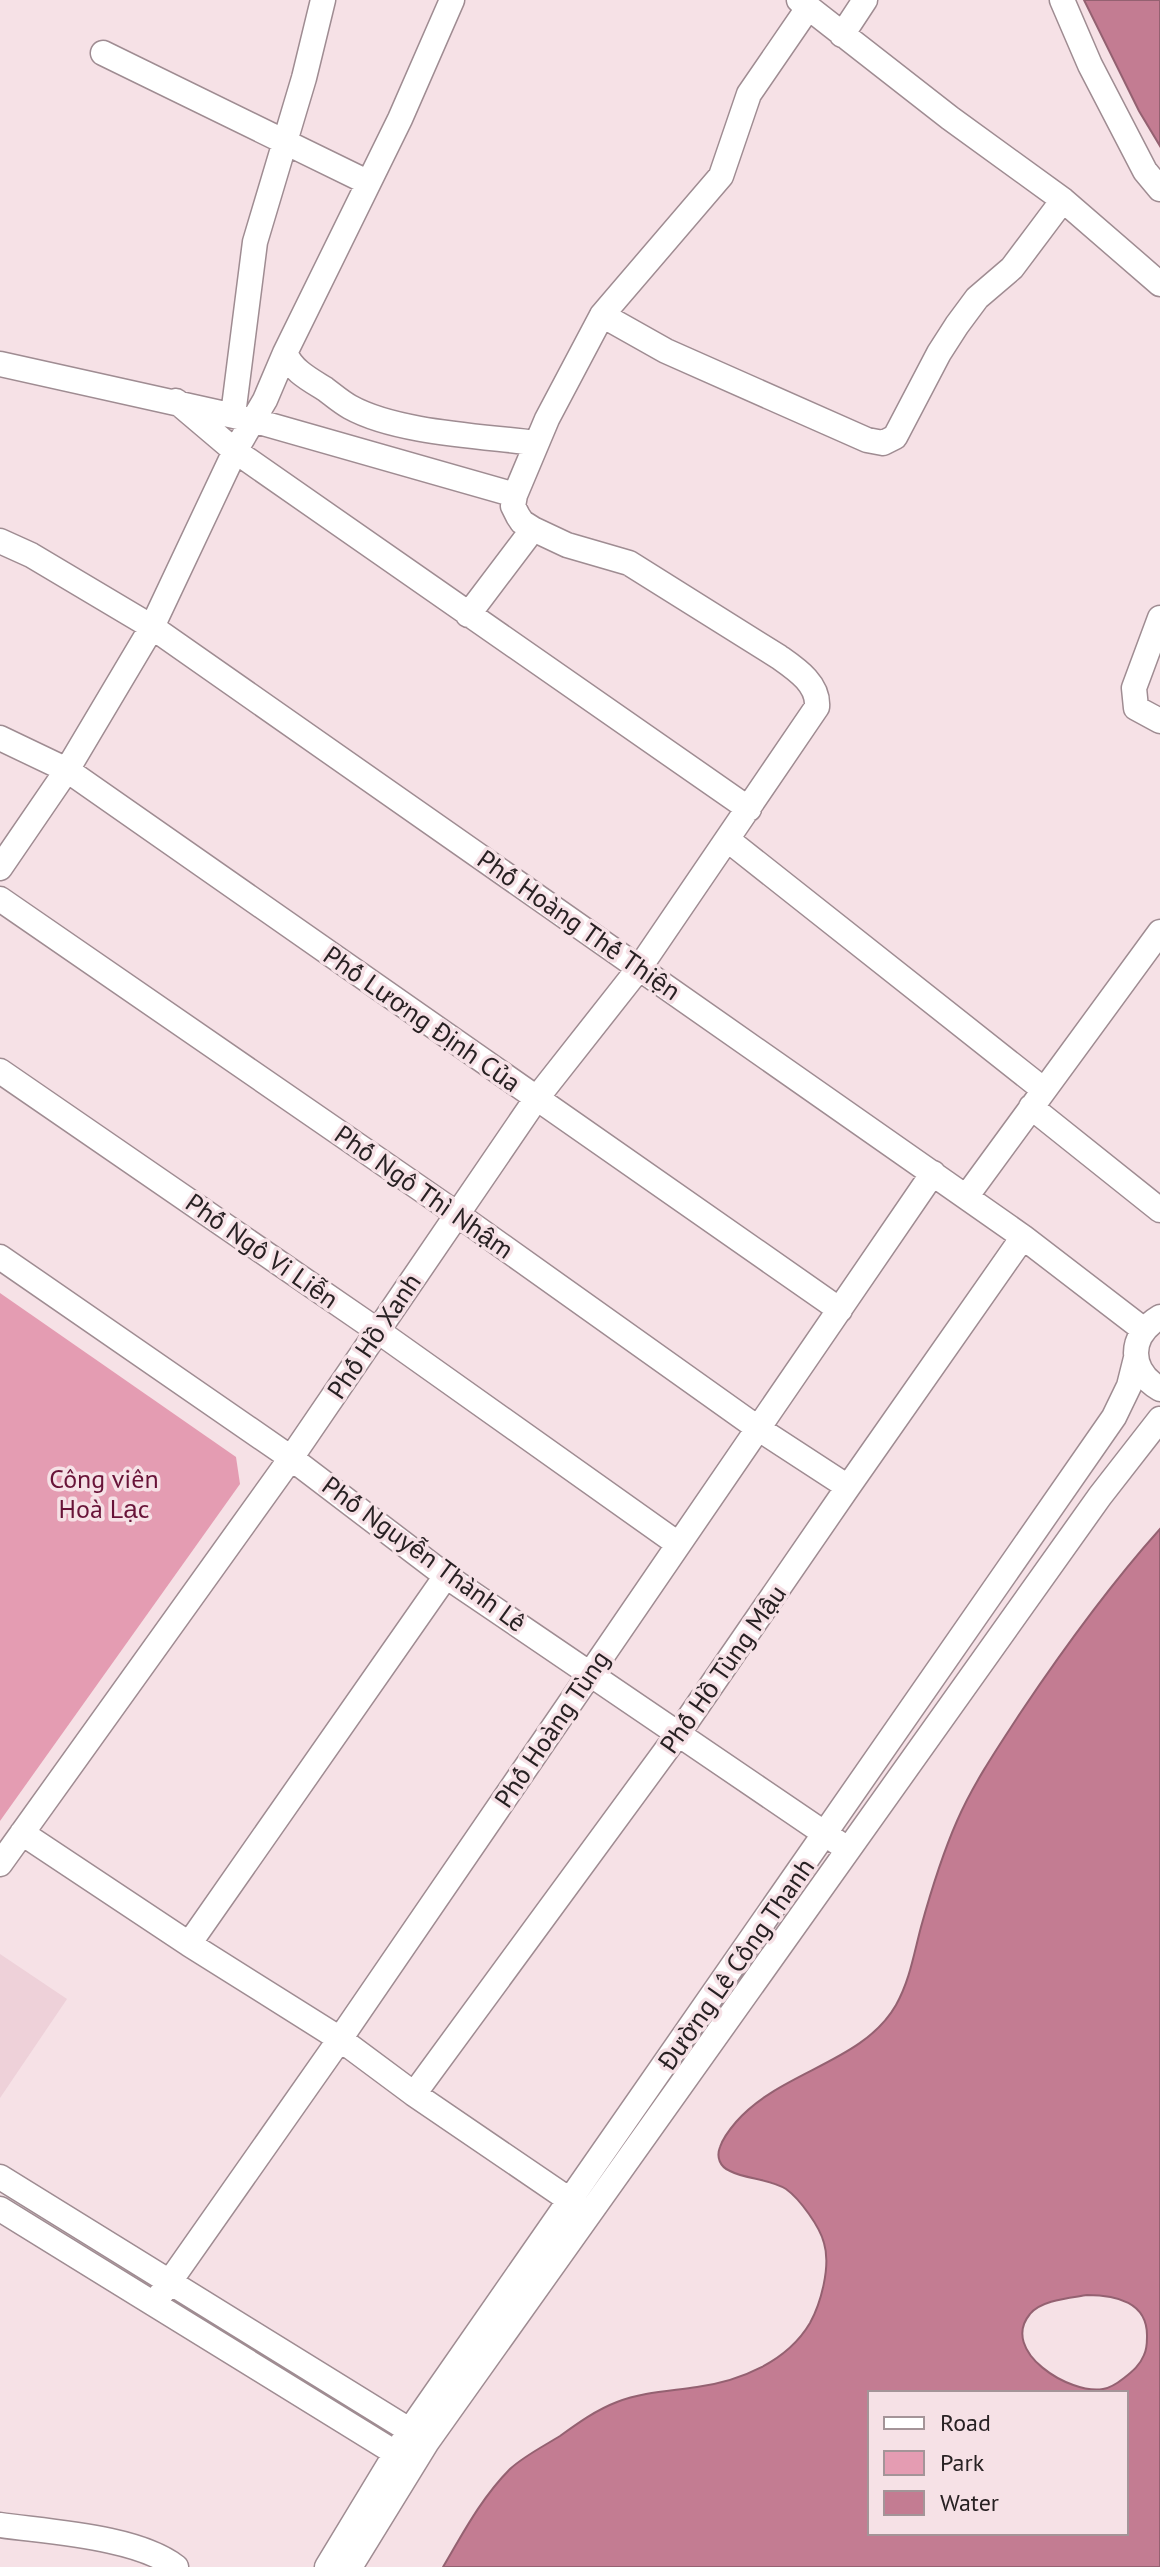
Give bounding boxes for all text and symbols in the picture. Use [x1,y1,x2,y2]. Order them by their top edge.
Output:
street label: Phố Hoàng Thế Thiện [471,842,687,1007]
street label: Phố Lương Định Của [317,938,527,1099]
street label: Phố Ngô Thì Nhậm [328,1118,520,1266]
street label: Phố Ngô Vi Liễn [180,1186,345,1315]
street label: Phố Hồ Xanh [320,1267,428,1405]
park label: Công viên Hoà Lạc [49,1462,159,1525]
street label: Phố Nguyễn Thành Lê [316,1469,533,1639]
street label: Phố Hồ Tùng Mậu [652,1578,793,1759]
street label: Phố Hoàng Tùng [487,1644,616,1814]
street label: Đường Lê Công Thanh [650,1851,821,2077]
legend [868,2391,1128,2535]
text: Road [940,2407,991,2438]
text: Park [940,2447,985,2478]
text: Water [940,2487,999,2518]

